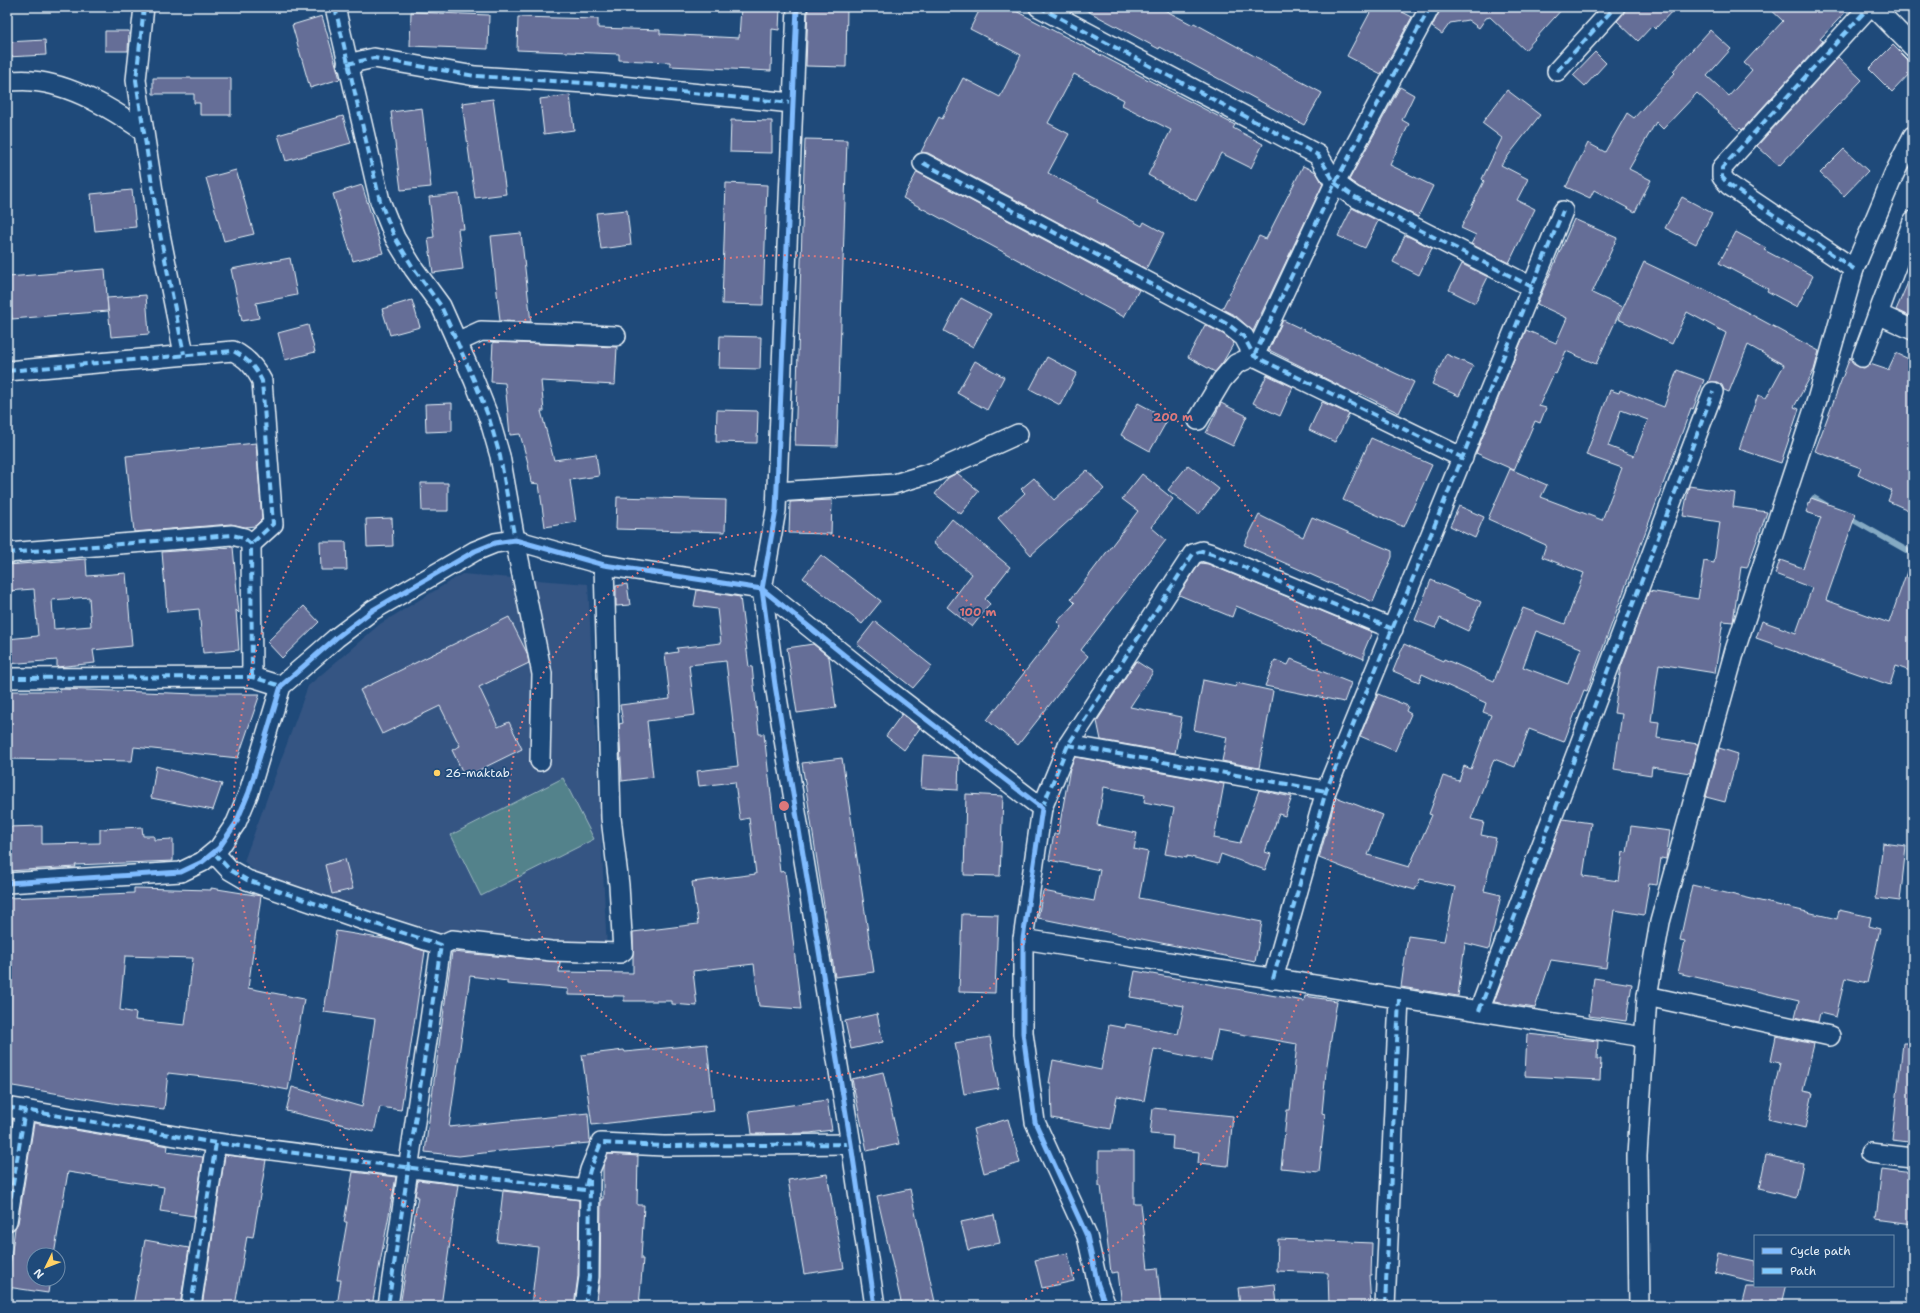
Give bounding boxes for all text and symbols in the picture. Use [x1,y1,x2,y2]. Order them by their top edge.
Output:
text: 200 m [1153,409,1193,425]
text: 100 m [960,604,997,620]
place label: 26-maktab [445,765,510,781]
marker: 26-maktab [432,768,442,778]
centre of rings [777,799,791,813]
legend [1754,1235,1894,1287]
text: Cycle path [1790,1243,1851,1259]
north arrow [26,1247,66,1287]
text: Path [1790,1263,1816,1279]
text: N [30,1265,48,1282]

